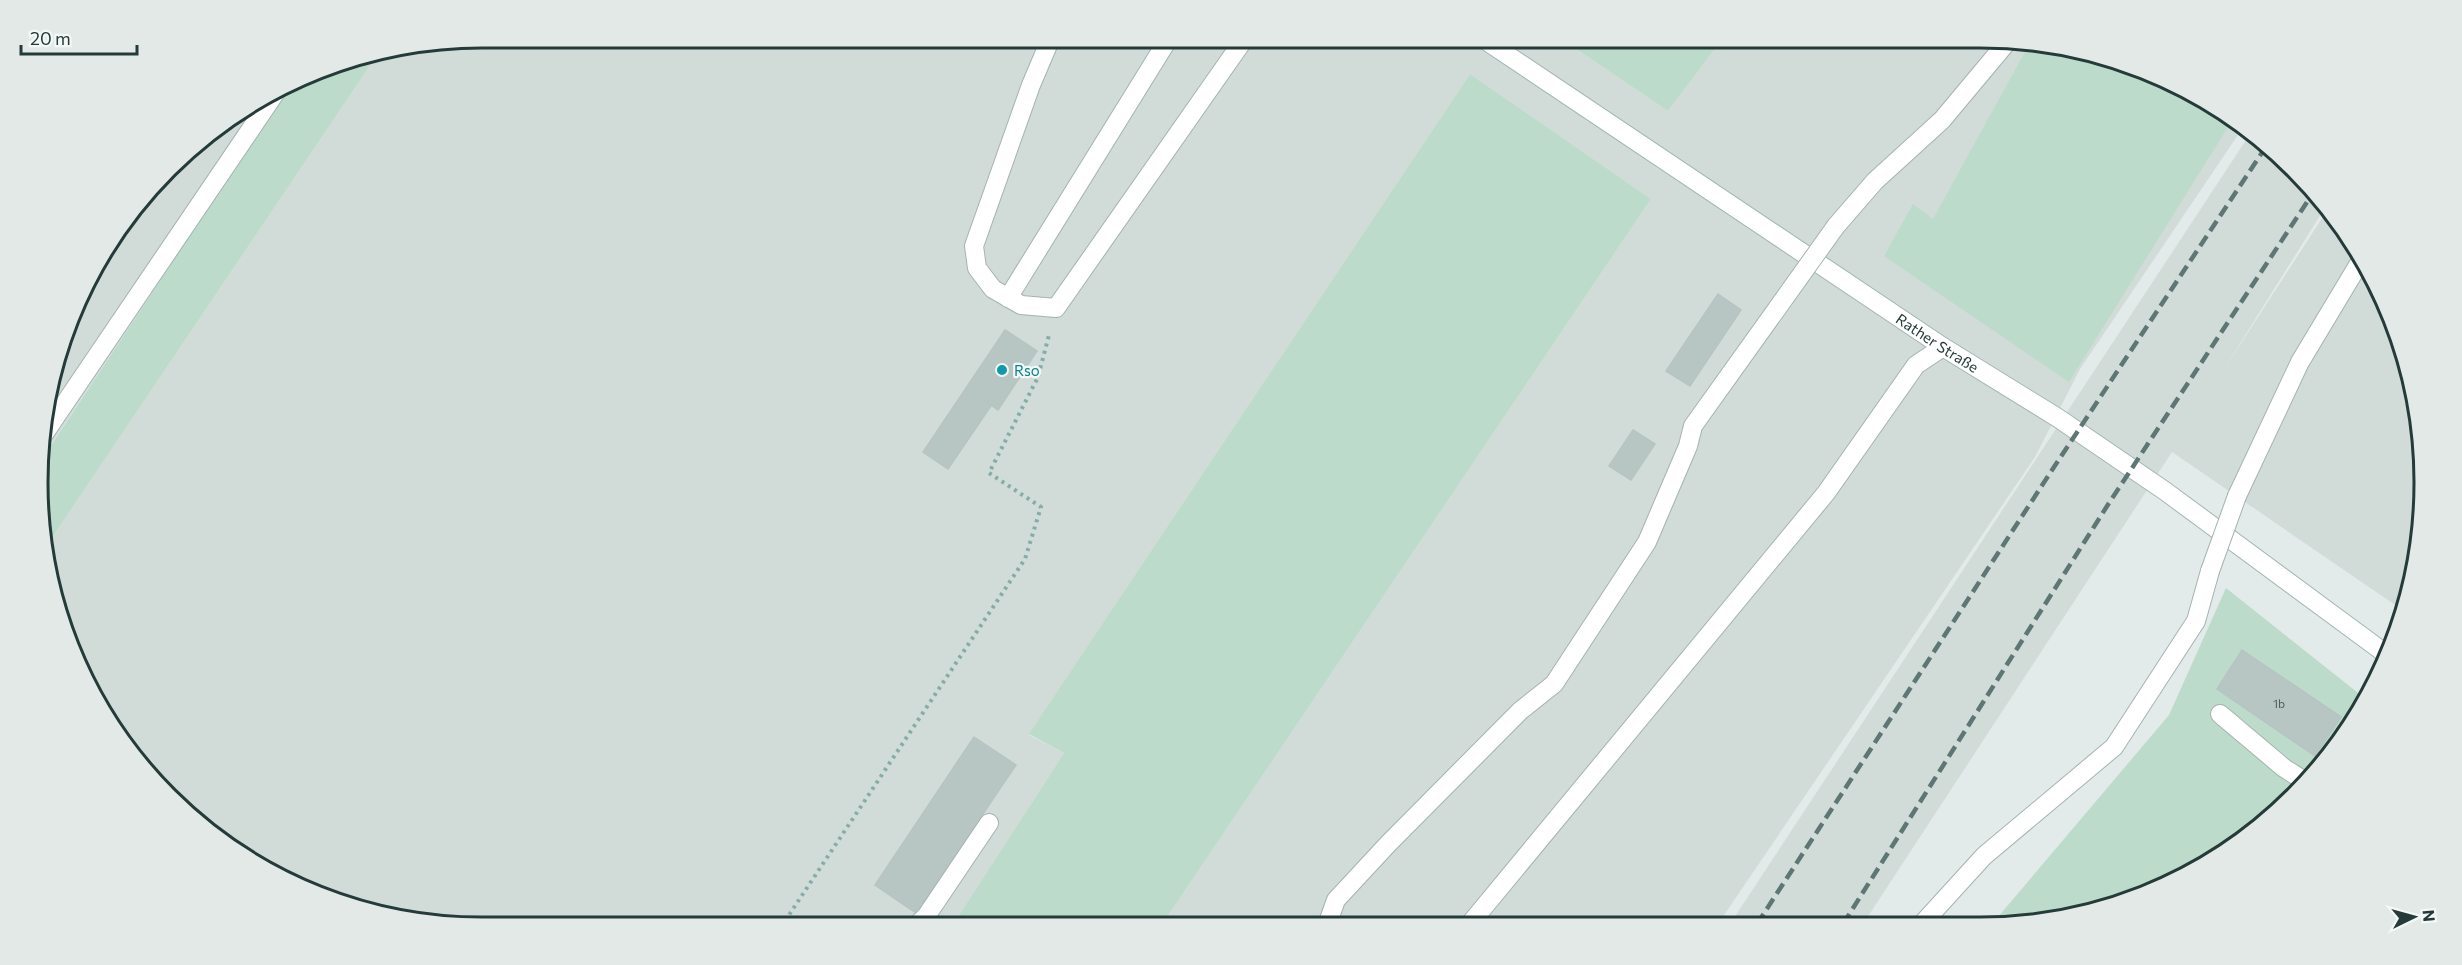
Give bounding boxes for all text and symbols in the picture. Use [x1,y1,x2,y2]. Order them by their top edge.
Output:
scale bar [21,18,136,56]
text: 20 m [30,27,71,49]
street label: Rather Straße [1893,309,1982,376]
place label: Rso [1014,361,1040,379]
marker: Rso [995,363,1009,377]
house number: 1b [2273,696,2285,710]
north arrow [2384,887,2444,947]
text: N [2419,909,2439,922]

